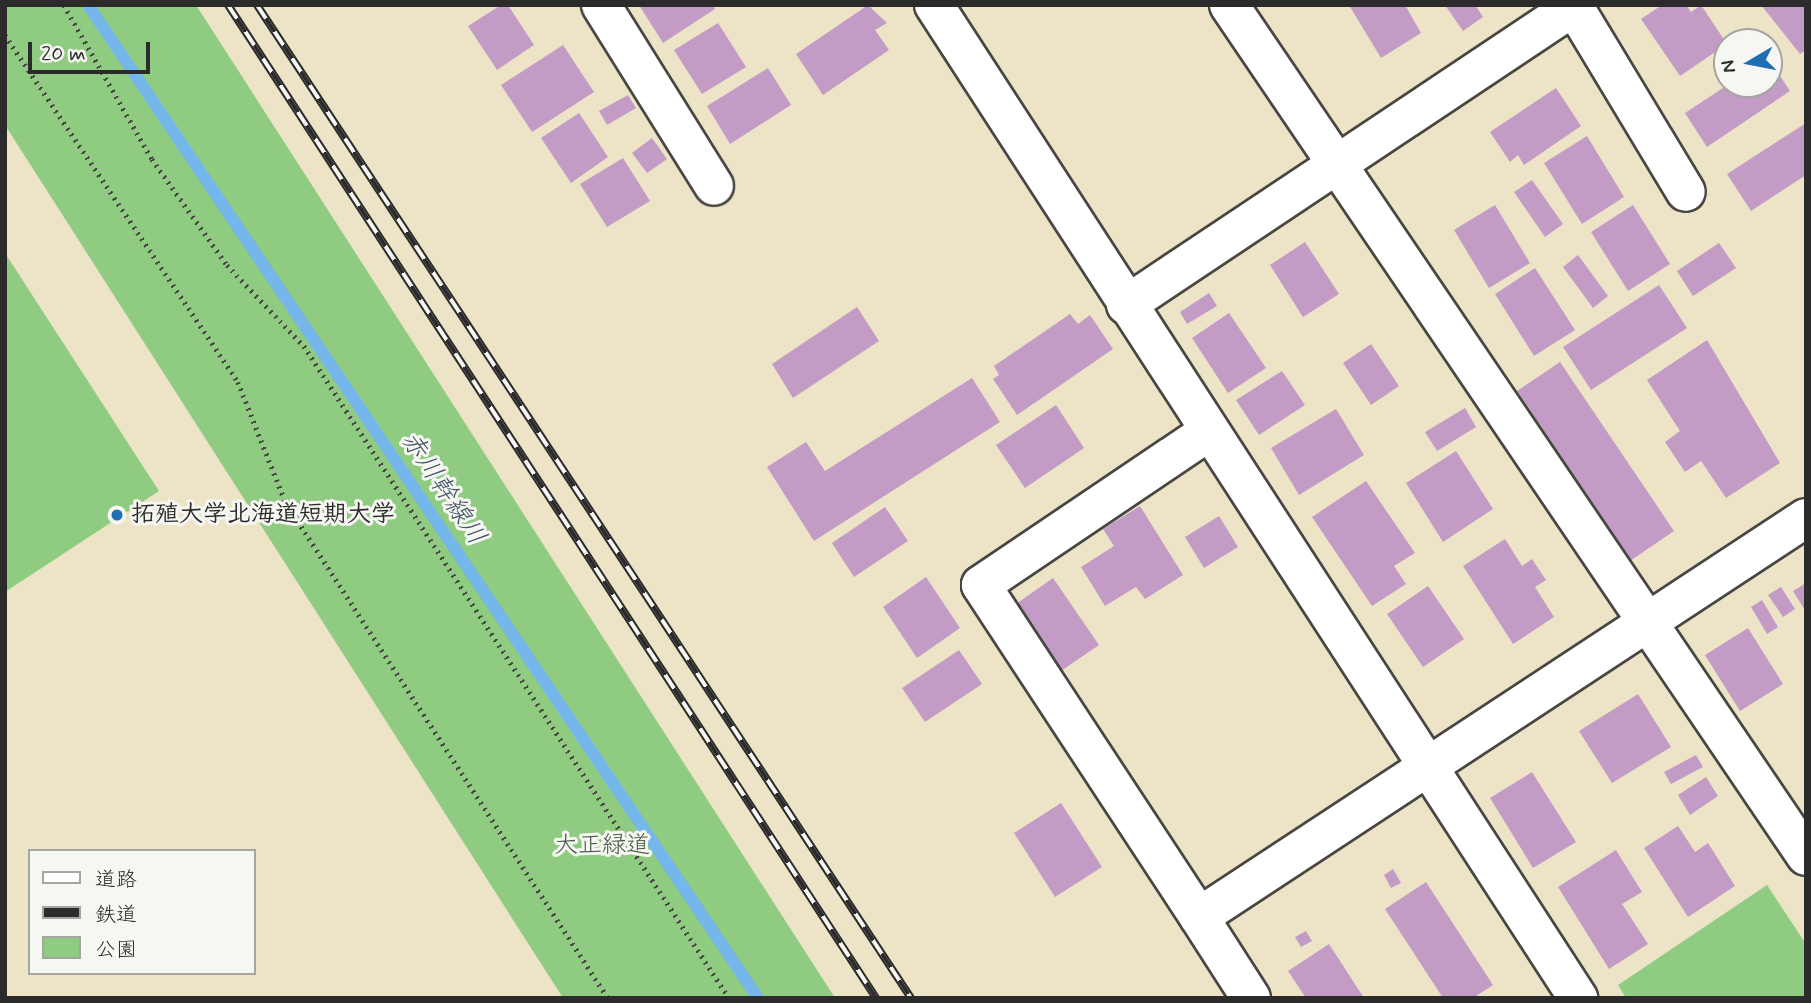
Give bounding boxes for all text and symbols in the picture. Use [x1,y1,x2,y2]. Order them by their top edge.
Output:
scale bar [32,28,154,72]
north arrow [1713,28,1783,98]
text: 20 m [41,40,86,68]
text: N [1715,58,1742,75]
water label: 赤川幹線川 [393,426,491,552]
place label: 拓殖大学北海道短期大学 [131,501,395,529]
marker: 拓殖大学北海道短期大学 [109,507,125,523]
park label: 大正緑道 [554,832,650,860]
legend [28,849,256,975]
text: 道路 [95,866,137,894]
text: 鉄道 [95,901,137,929]
text: 公園 [95,936,137,964]

